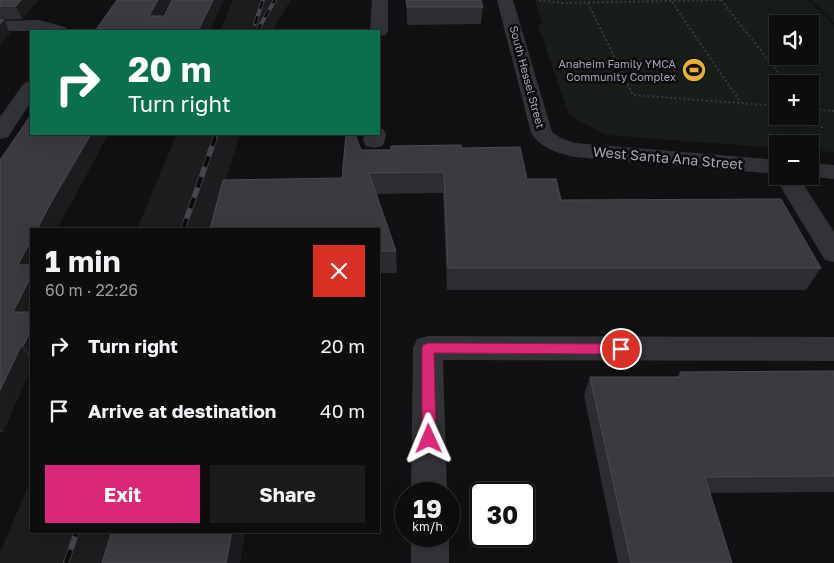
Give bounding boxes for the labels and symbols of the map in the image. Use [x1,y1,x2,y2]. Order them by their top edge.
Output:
street label: South Hessel Street [508,24,547,130]
place label: Anaheim Family YMCA Community Complex [559,57,677,83]
sports icon: Anaheim Family YMCA Community Complex [681,57,707,83]
street label: West Santa Ana Street [592,142,744,173]
pin [600,328,642,370]
position arrow [402,412,454,464]
speed limit sign: 30 [470,482,535,547]

